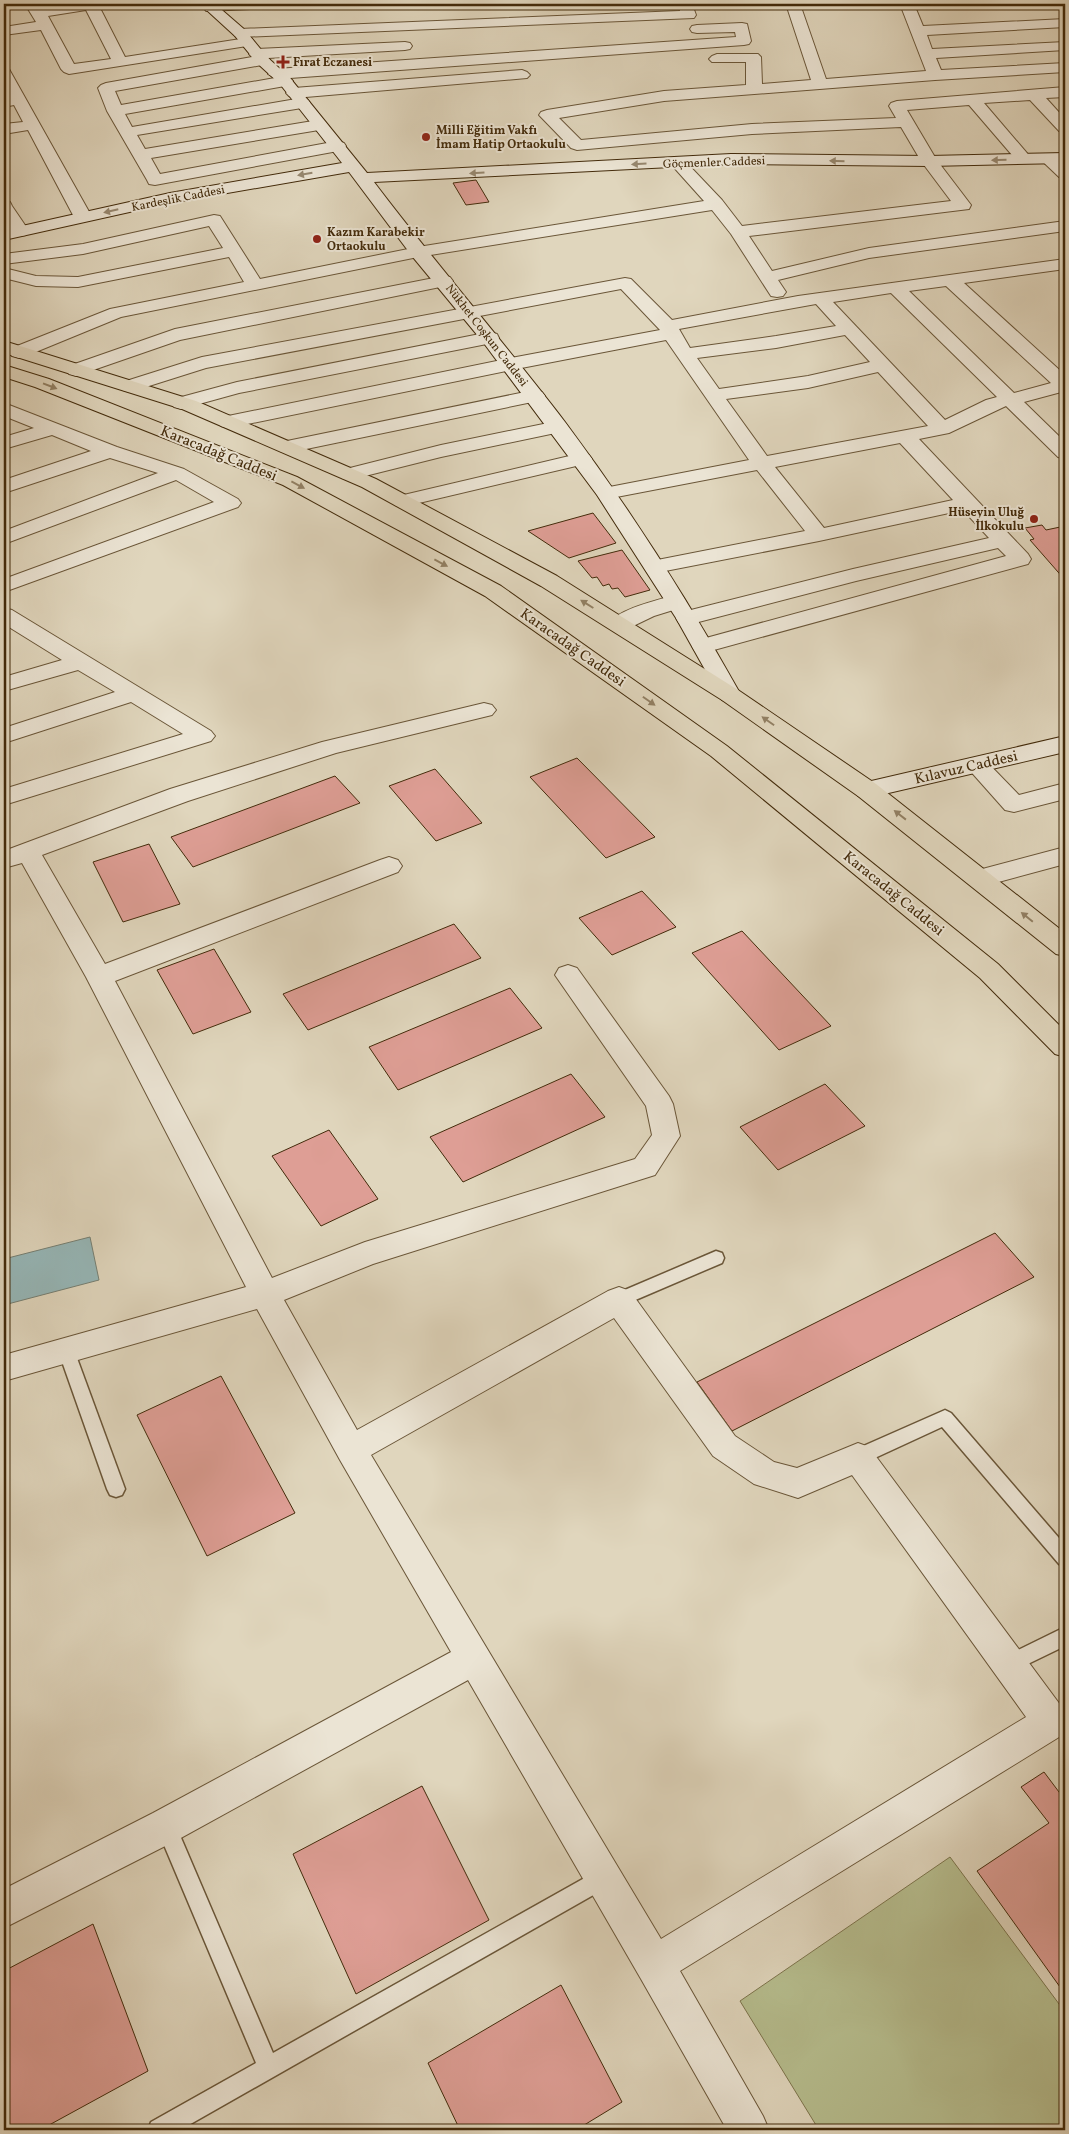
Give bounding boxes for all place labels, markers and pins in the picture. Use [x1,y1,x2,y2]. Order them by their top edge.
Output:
place label: Fırat Eczanesi [293,55,372,71]
marker: Fırat Eczanesi [277,56,289,68]
place label: Milli Eğitim Vakfı İmam Hatip Ortaokulu [436,123,566,153]
marker: Milli Eğitim Vakfı İmam Hatip Ortaokulu [420,131,432,143]
place label: Kazım Karabekir Ortaokulu [327,225,425,255]
marker: Kazım Karabekir Ortaokulu [311,233,323,245]
place label: Hüseyin Uluğ İlkokulu [948,505,1025,535]
marker: Hüseyin Uluğ İlkokulu [1028,513,1040,525]

